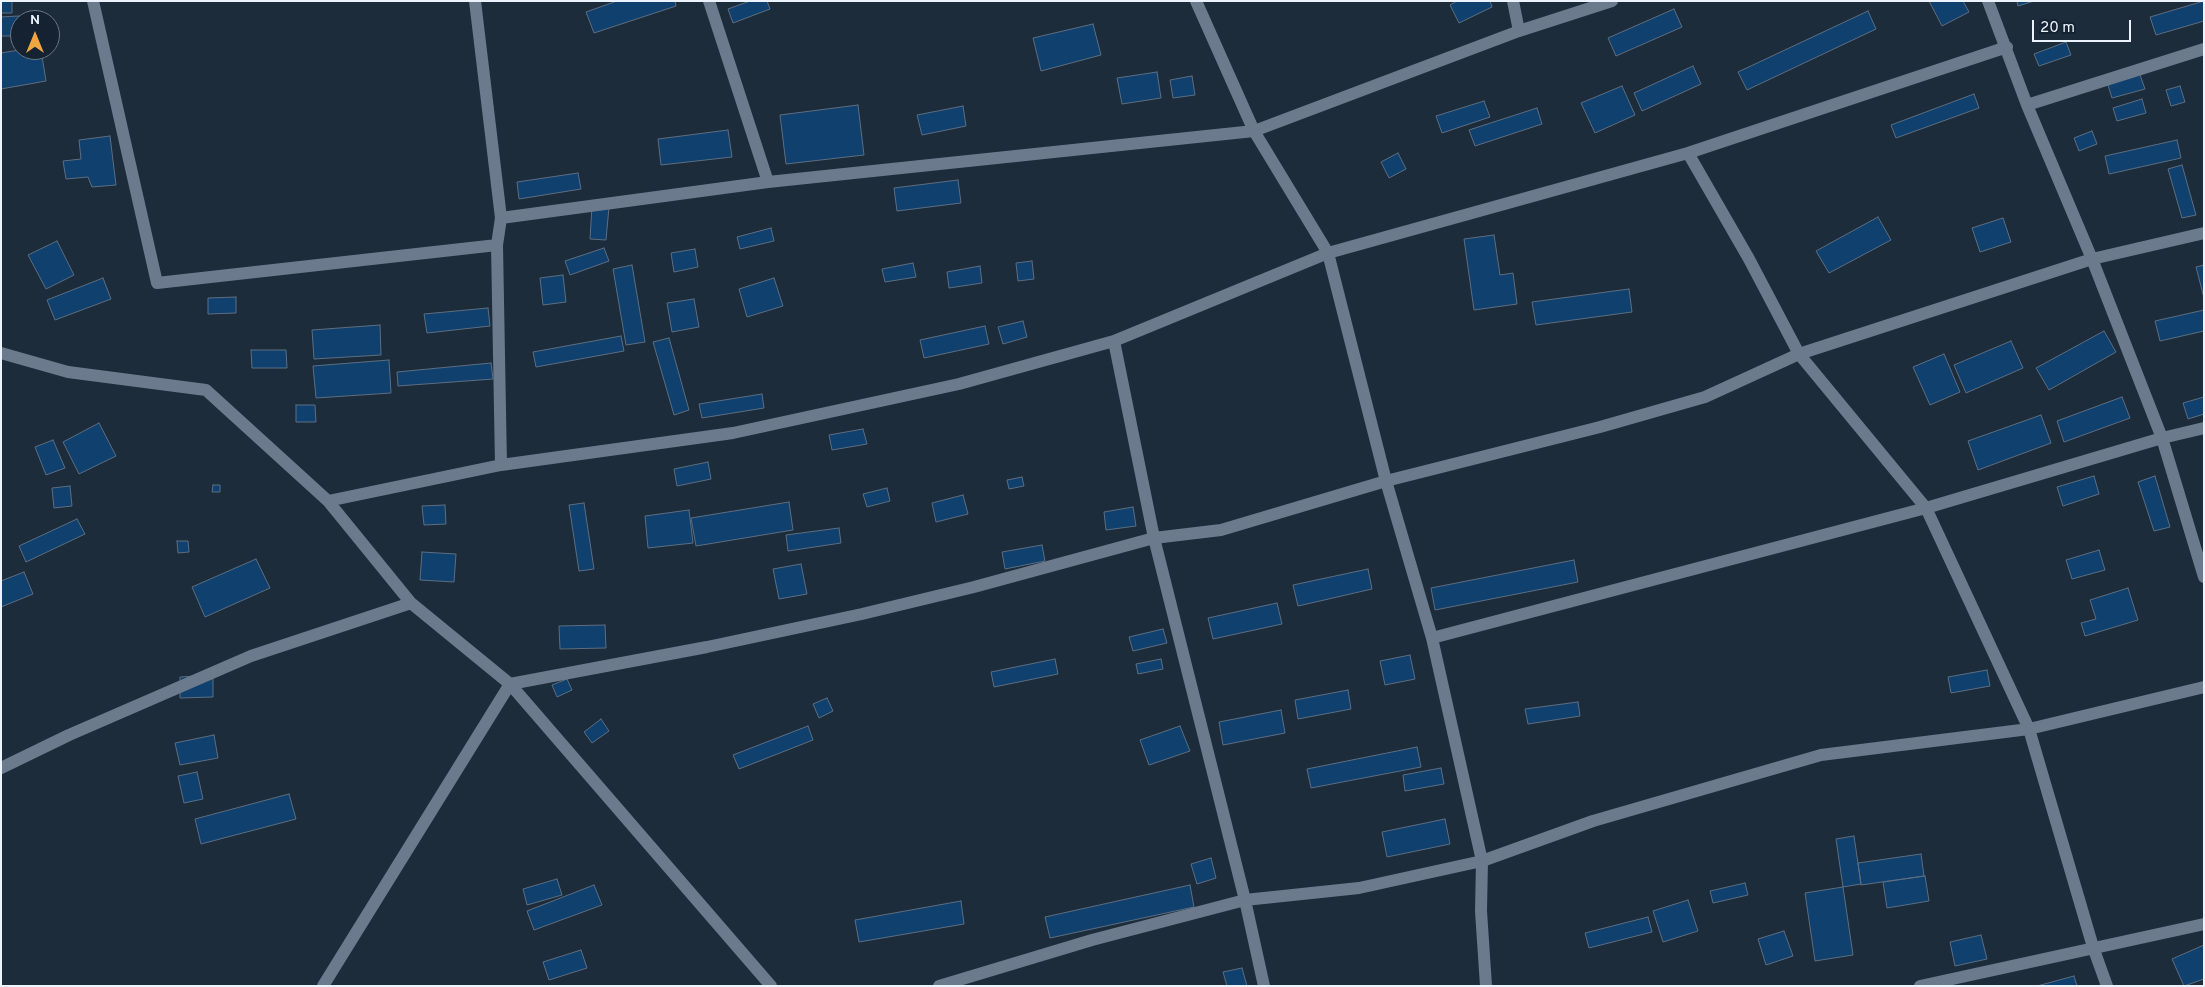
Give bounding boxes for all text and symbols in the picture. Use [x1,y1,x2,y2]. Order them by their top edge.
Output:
north arrow [10,10,60,60]
scale bar [2035,10,2134,42]
text: N [30,12,40,29]
text: 20 m [2040,19,2075,38]

